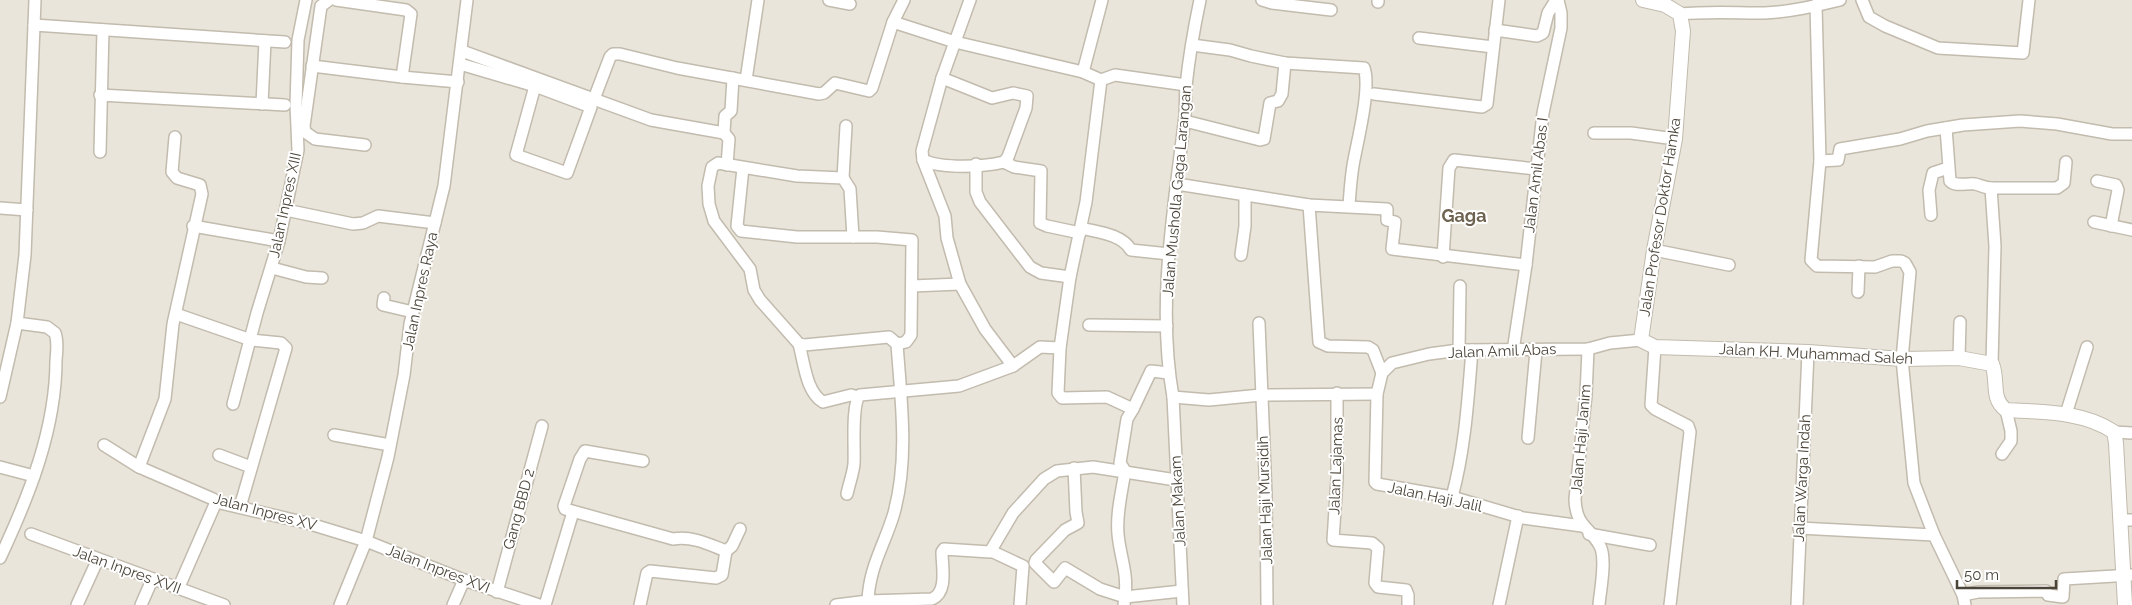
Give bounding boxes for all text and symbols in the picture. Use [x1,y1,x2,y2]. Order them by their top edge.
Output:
street label: Jalan Musholla Gaga Larangan [1159,84,1195,298]
street label: Jalan Amil Abas I [1520,116,1552,234]
street label: Jalan Profesor Doktor Hamka [1635,116,1685,318]
street label: Jalan Inpres XIII [265,151,305,259]
district label: Gaga [1441,205,1487,226]
street label: Jalan Inpres Raya [399,230,441,352]
street label: Jalan Amil Abas [1447,340,1557,362]
street label: Jalan KH. Muhammad Saleh [1719,340,1913,368]
street label: Jalan Haji Janim [1567,383,1595,495]
street label: Jalan Warga Indah [1790,414,1814,542]
street label: Jalan Lajamas [1325,417,1347,515]
street label: Jalan Haji Mursidih [1254,435,1276,565]
street label: Jalan Makam [1167,455,1189,547]
street label: Gang BBD 2 [500,466,538,551]
street label: Jalan Haji Jalil [1386,478,1485,516]
street label: Jalan Inpres XV [211,490,319,534]
street label: Jalan Inpres XVI [383,541,493,597]
street label: Jalan Inpres XVII [71,542,183,598]
scale bar [1957,558,2056,590]
text: 50 m [1964,566,1999,584]

